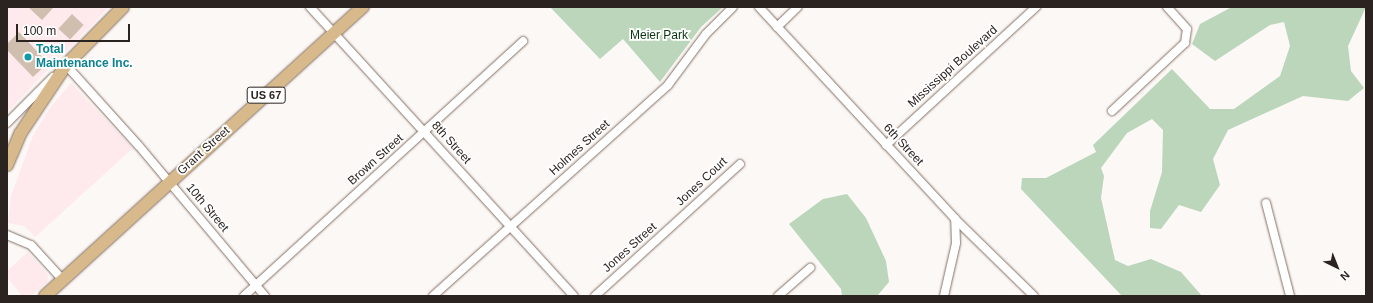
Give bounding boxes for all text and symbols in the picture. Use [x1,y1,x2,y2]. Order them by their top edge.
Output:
scale bar [18,16,132,42]
street label: Mississippi Boulevard [905,23,1001,111]
text: 100 m [23,24,56,38]
park label: Meier Park [630,29,688,43]
place label: Total Maintenance Inc. [36,43,133,71]
marker: Total Maintenance Inc. [23,52,33,62]
road number: US 67 [246,86,286,104]
street label: Holmes Street [547,117,613,179]
street label: 8th Street [428,119,474,167]
street label: 6th Street [880,121,926,169]
street label: Grant Street [175,124,233,178]
street label: Brown Street [345,131,407,189]
street label: Jones Court [673,155,731,209]
street label: 10th Street [183,181,231,235]
street label: Jones Street [600,220,660,276]
north arrow [1317,247,1357,287]
text: N [1338,269,1352,283]

